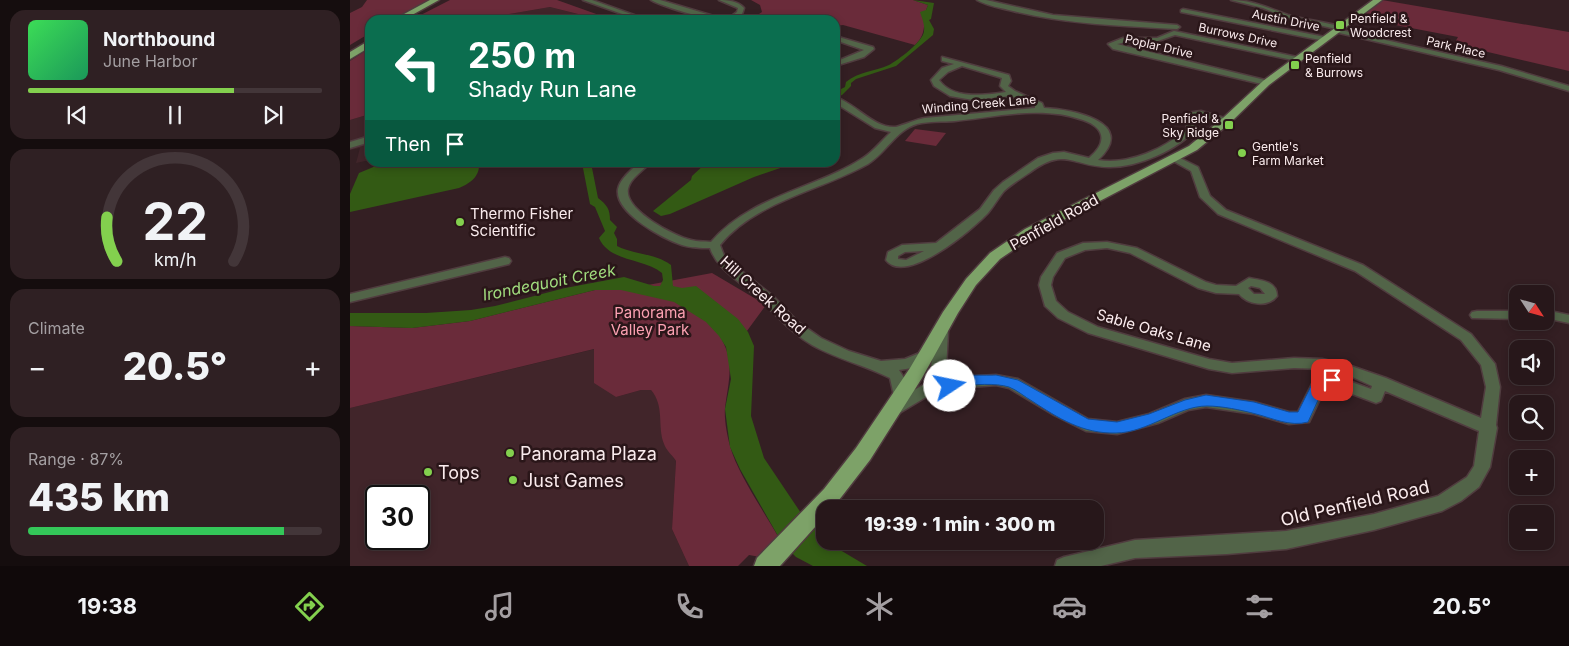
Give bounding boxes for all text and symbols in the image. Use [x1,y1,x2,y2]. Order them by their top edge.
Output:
street label: Austin Drive [1251,6,1321,34]
place label: Penfield & Woodcrest [1350,11,1411,40]
street label: Burrows Drive [1197,19,1279,51]
marker: Penfield & Woodcrest [1334,19,1346,31]
text: Northbound [103,28,215,51]
street label: Poplar Drive [1123,31,1195,61]
street label: Park Place [1425,33,1487,61]
text: 250 m [468,34,576,76]
icon: left [385,35,450,100]
text: June Harbor [103,51,197,71]
place label: Penfield & Burrows [1305,51,1363,80]
marker: Penfield & Burrows [1289,59,1301,71]
text: Shady Run Lane [468,76,637,102]
street label: Winding Creek Lane [921,92,1037,116]
icon: previous [63,101,91,129]
icon: pause [161,101,189,129]
icon: next [259,101,287,129]
place label: Penfield & Sky Ridge [1162,111,1219,140]
marker: Penfield & Sky Ridge [1223,119,1235,131]
icon: arrive [441,130,469,158]
text: Then [385,133,431,156]
place label: Gentle's Farm Market [1252,139,1324,168]
marker: Gentle's Farm Market [1236,147,1248,159]
text: 22 [142,190,208,253]
street label: Penfield Road [1006,190,1102,254]
place label: Thermo Fisher Scientific [470,204,574,240]
marker: Thermo Fisher Scientific [454,216,466,228]
text: km/h [154,249,196,270]
street label: Hill Creek Road [716,252,810,338]
water label: Irondequoit Creek [481,259,618,305]
north arrow [1509,285,1554,330]
map controls [1509,285,1554,550]
park label: Panorama Valley Park [611,303,690,339]
street label: Sable Oaks Lane [1094,305,1214,355]
text: Climate [28,318,85,338]
button: sound [1509,340,1554,385]
text: 20.5° [123,343,227,389]
text: − [28,350,47,384]
text: + [303,350,322,384]
position arrow [923,359,975,411]
pin [1311,359,1353,401]
icon: arrive [1318,366,1346,394]
button: search [1509,395,1554,440]
place label: Panorama Plaza [520,443,657,464]
marker: Panorama Plaza [504,447,516,459]
text: Range · 87% [28,449,124,469]
button: + [1509,450,1554,495]
place label: Tops [438,462,480,483]
marker: Tops [422,466,434,478]
place label: Just Games [523,470,624,491]
text: 435 km [28,474,170,520]
marker: Just Games [507,474,519,486]
street label: Old Penfield Road [1279,476,1431,530]
speed limit sign: 30 [365,485,430,550]
button: − [1509,505,1554,550]
text: 19:39 · 1 min · 300 m [865,513,1055,536]
icon: directions [292,589,327,624]
icon: music [482,589,517,624]
icon: phone [672,589,707,624]
icon: climate [862,589,897,624]
icon: car [1052,589,1087,624]
icon: filters [1242,589,1277,624]
text: 19:38 [78,593,137,619]
text: 20.5° [1432,593,1491,619]

